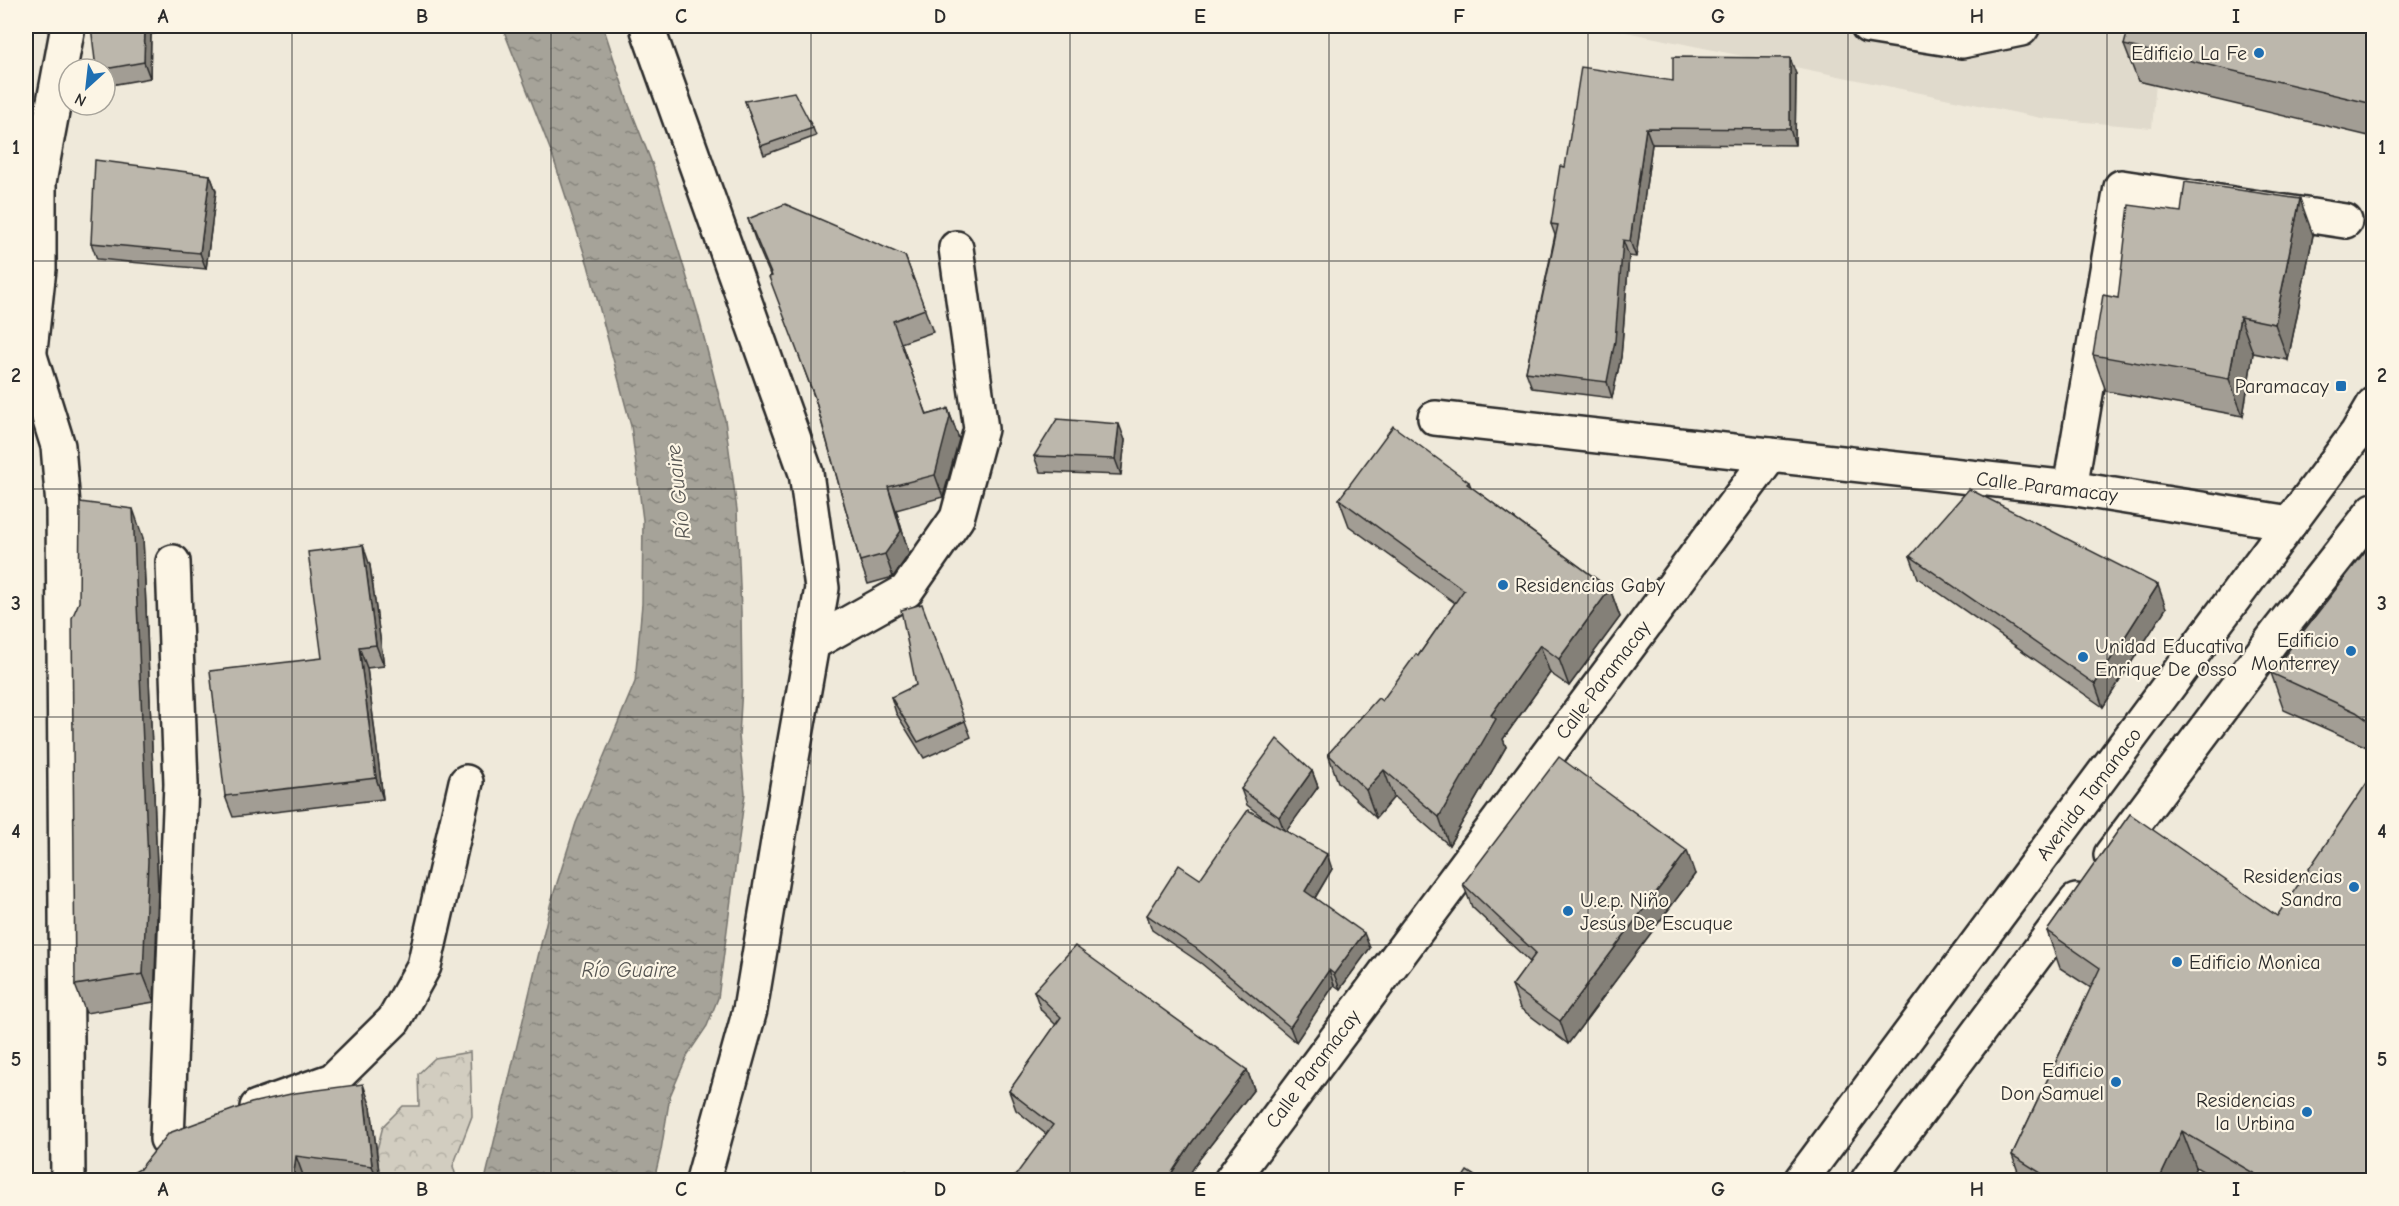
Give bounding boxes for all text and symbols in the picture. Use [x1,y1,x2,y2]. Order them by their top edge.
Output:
text: A [157,5,169,28]
text: B [416,5,428,28]
text: C [675,5,687,28]
text: D [934,5,946,28]
text: E [1194,5,1206,28]
text: F [1453,5,1465,28]
text: G [1711,5,1725,28]
text: H [1970,5,1984,28]
text: I [2232,5,2240,28]
place label: Edificio La Fe [2131,42,2247,65]
marker: Edificio La Fe [2252,46,2266,60]
north arrow [57,57,117,117]
text: N [72,89,89,110]
text: 1 [12,136,20,159]
text: 1 [2378,136,2386,159]
text: 2 [11,364,21,387]
text: 2 [2377,364,2387,387]
place label: Paramacay [2235,375,2329,398]
marker: Paramacay [2334,379,2348,393]
water label: Río Guaire [661,443,695,541]
street label: Calle Paramacay [1975,467,2119,507]
place label: Residencias Gaby [1515,574,1665,597]
marker: Residencias Gaby [1496,578,1510,592]
text: 3 [11,592,21,615]
text: 3 [2377,592,2387,615]
street label: Calle Paramacay [1551,616,1655,744]
place label: Edificio Monterrey [2251,629,2339,675]
place label: Unidad Educativa Enrique De Osso [2095,635,2244,681]
marker: Edificio Monterrey [2344,644,2358,658]
marker: Unidad Educativa Enrique De Osso [2076,650,2090,664]
street label: Avenida Tamanaco [2032,723,2146,865]
text: 4 [11,820,21,843]
text: 4 [2377,820,2387,843]
place label: Residencias Sandra [2243,865,2342,911]
marker: Residencias Sandra [2347,880,2361,894]
place label: U.e.p. Niño Jesús De Escuque [1580,889,1733,935]
marker: U.e.p. Niño Jesús De Escuque [1561,904,1575,918]
place label: Edificio Monica [2189,951,2321,974]
marker: Edificio Monica [2170,955,2184,969]
water label: Río Guaire [581,958,677,982]
street label: Calle Paramacay [1261,1005,1365,1133]
text: 5 [11,1048,21,1071]
text: 5 [2377,1048,2387,1071]
place label: Edificio Don Samuel [2001,1059,2104,1105]
marker: Edificio Don Samuel [2109,1075,2123,1089]
place label: Residencias la Urbina [2196,1089,2295,1135]
marker: Residencias la Urbina [2300,1105,2314,1119]
text: A [157,1178,169,1201]
text: B [416,1178,428,1201]
text: C [675,1178,687,1201]
text: D [934,1178,946,1201]
text: E [1194,1178,1206,1201]
text: F [1453,1178,1465,1201]
text: G [1711,1178,1725,1201]
text: H [1970,1178,1984,1201]
text: I [2232,1178,2240,1201]

